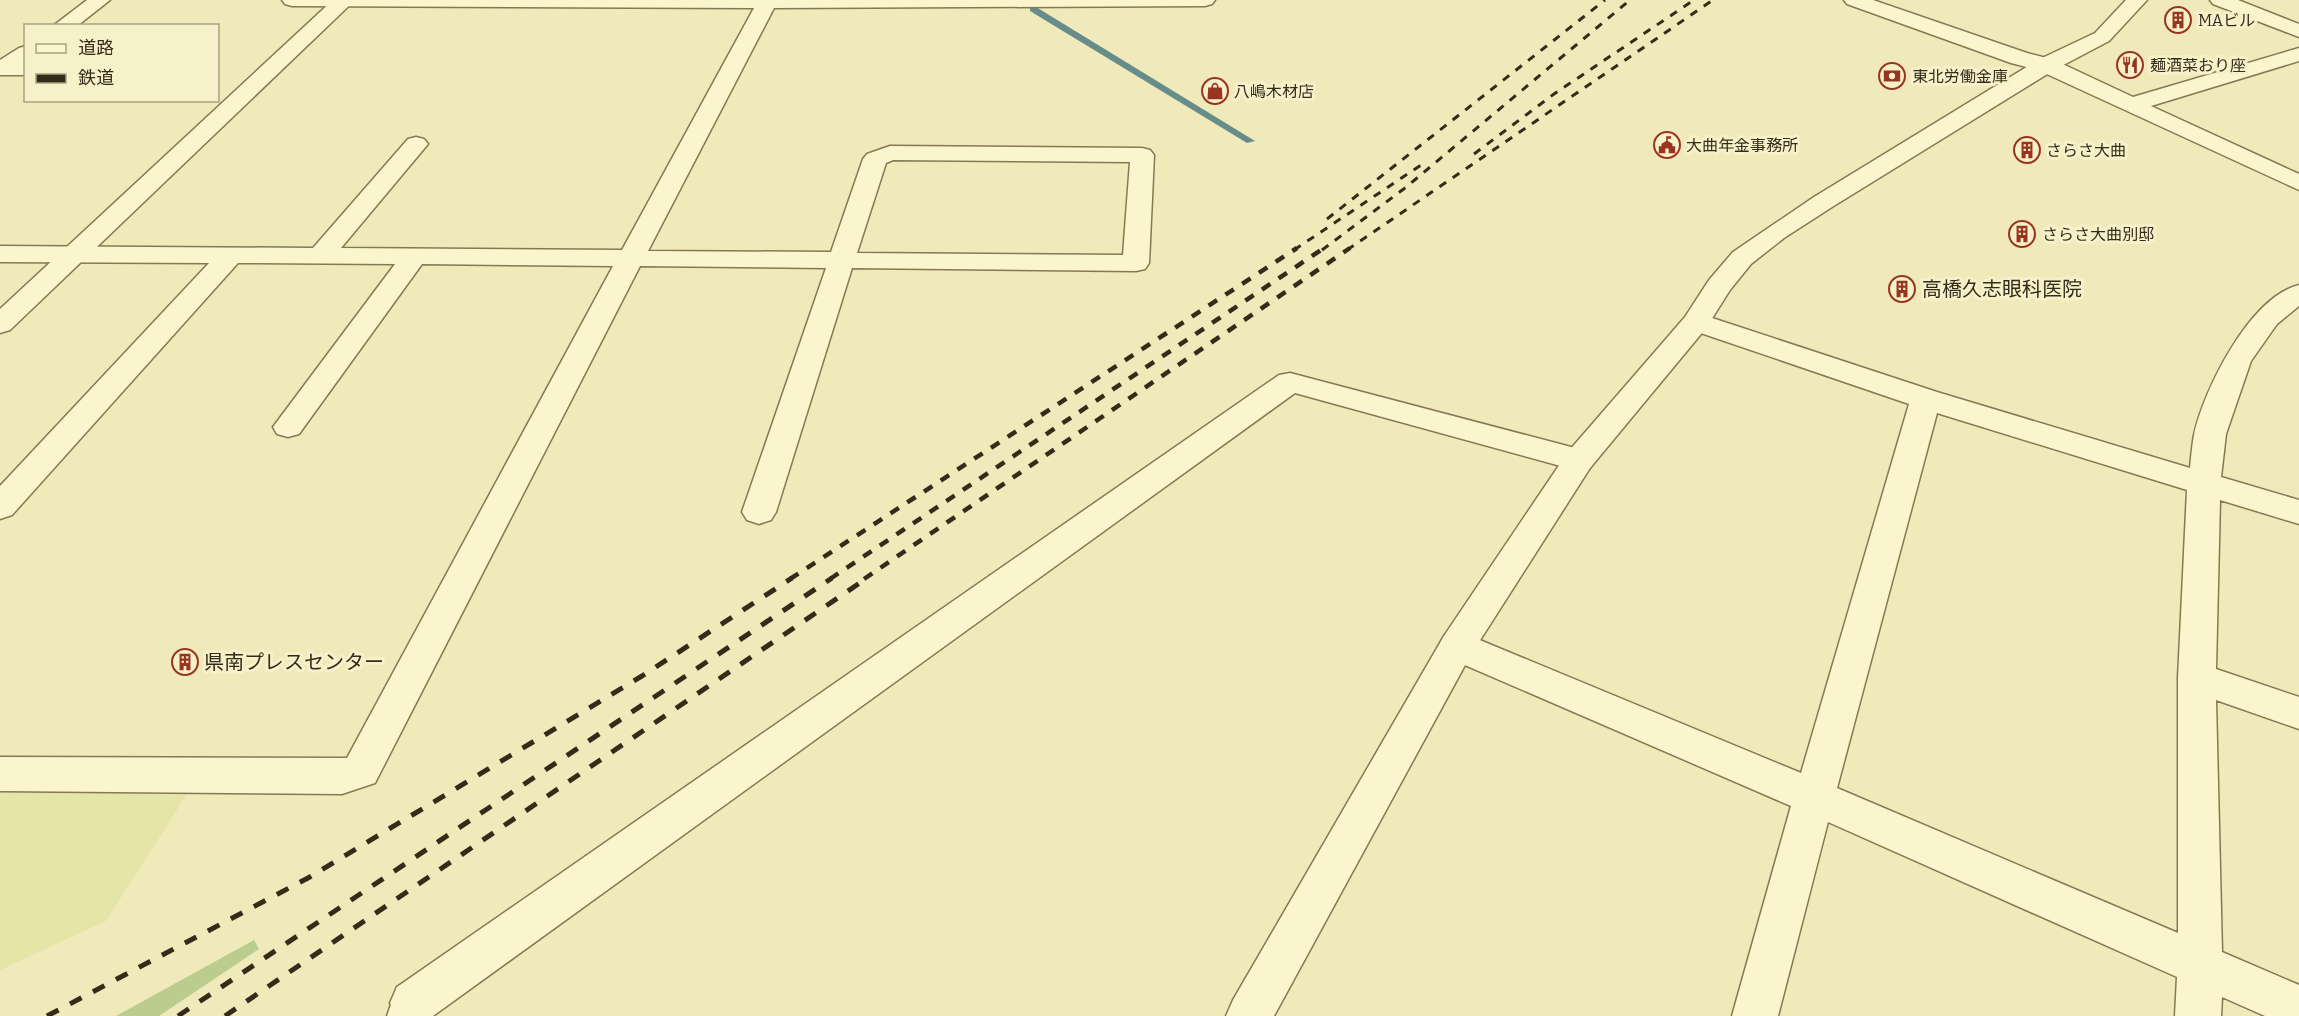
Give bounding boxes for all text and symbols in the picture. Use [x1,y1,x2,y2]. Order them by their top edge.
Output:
building icon: MAビル [2163,5,2193,35]
place label: MAビル [2198,11,2255,30]
legend [24,24,219,102]
text: 道路 [78,37,114,59]
restaurant icon: 麺酒菜おり座 [2115,50,2145,80]
place label: 麺酒菜おり座 [2150,56,2246,75]
bank icon: 東北労働金庫 [1877,61,1907,91]
text: 鉄道 [78,67,114,89]
place label: 東北労働金庫 [1912,67,2008,86]
shop icon: 八嶋木材店 [1200,76,1230,106]
place label: 八嶋木材店 [1234,82,1314,101]
public building icon: 大曲年金事務所 [1652,130,1682,160]
building icon: さらさ大曲 [2012,135,2042,165]
place label: 大曲年金事務所 [1686,136,1798,155]
place label: さらさ大曲 [2046,141,2126,160]
building icon: さらさ大曲別邸 [2007,219,2037,249]
place label: さらさ大曲別邸 [2042,225,2154,244]
building icon: 高橋久志眼科医院 [1887,274,1917,304]
place label: 高橋久志眼科医院 [1922,277,2082,301]
building icon: 県南プレスセンター [170,647,200,677]
place label: 県南プレスセンター [204,650,384,674]

